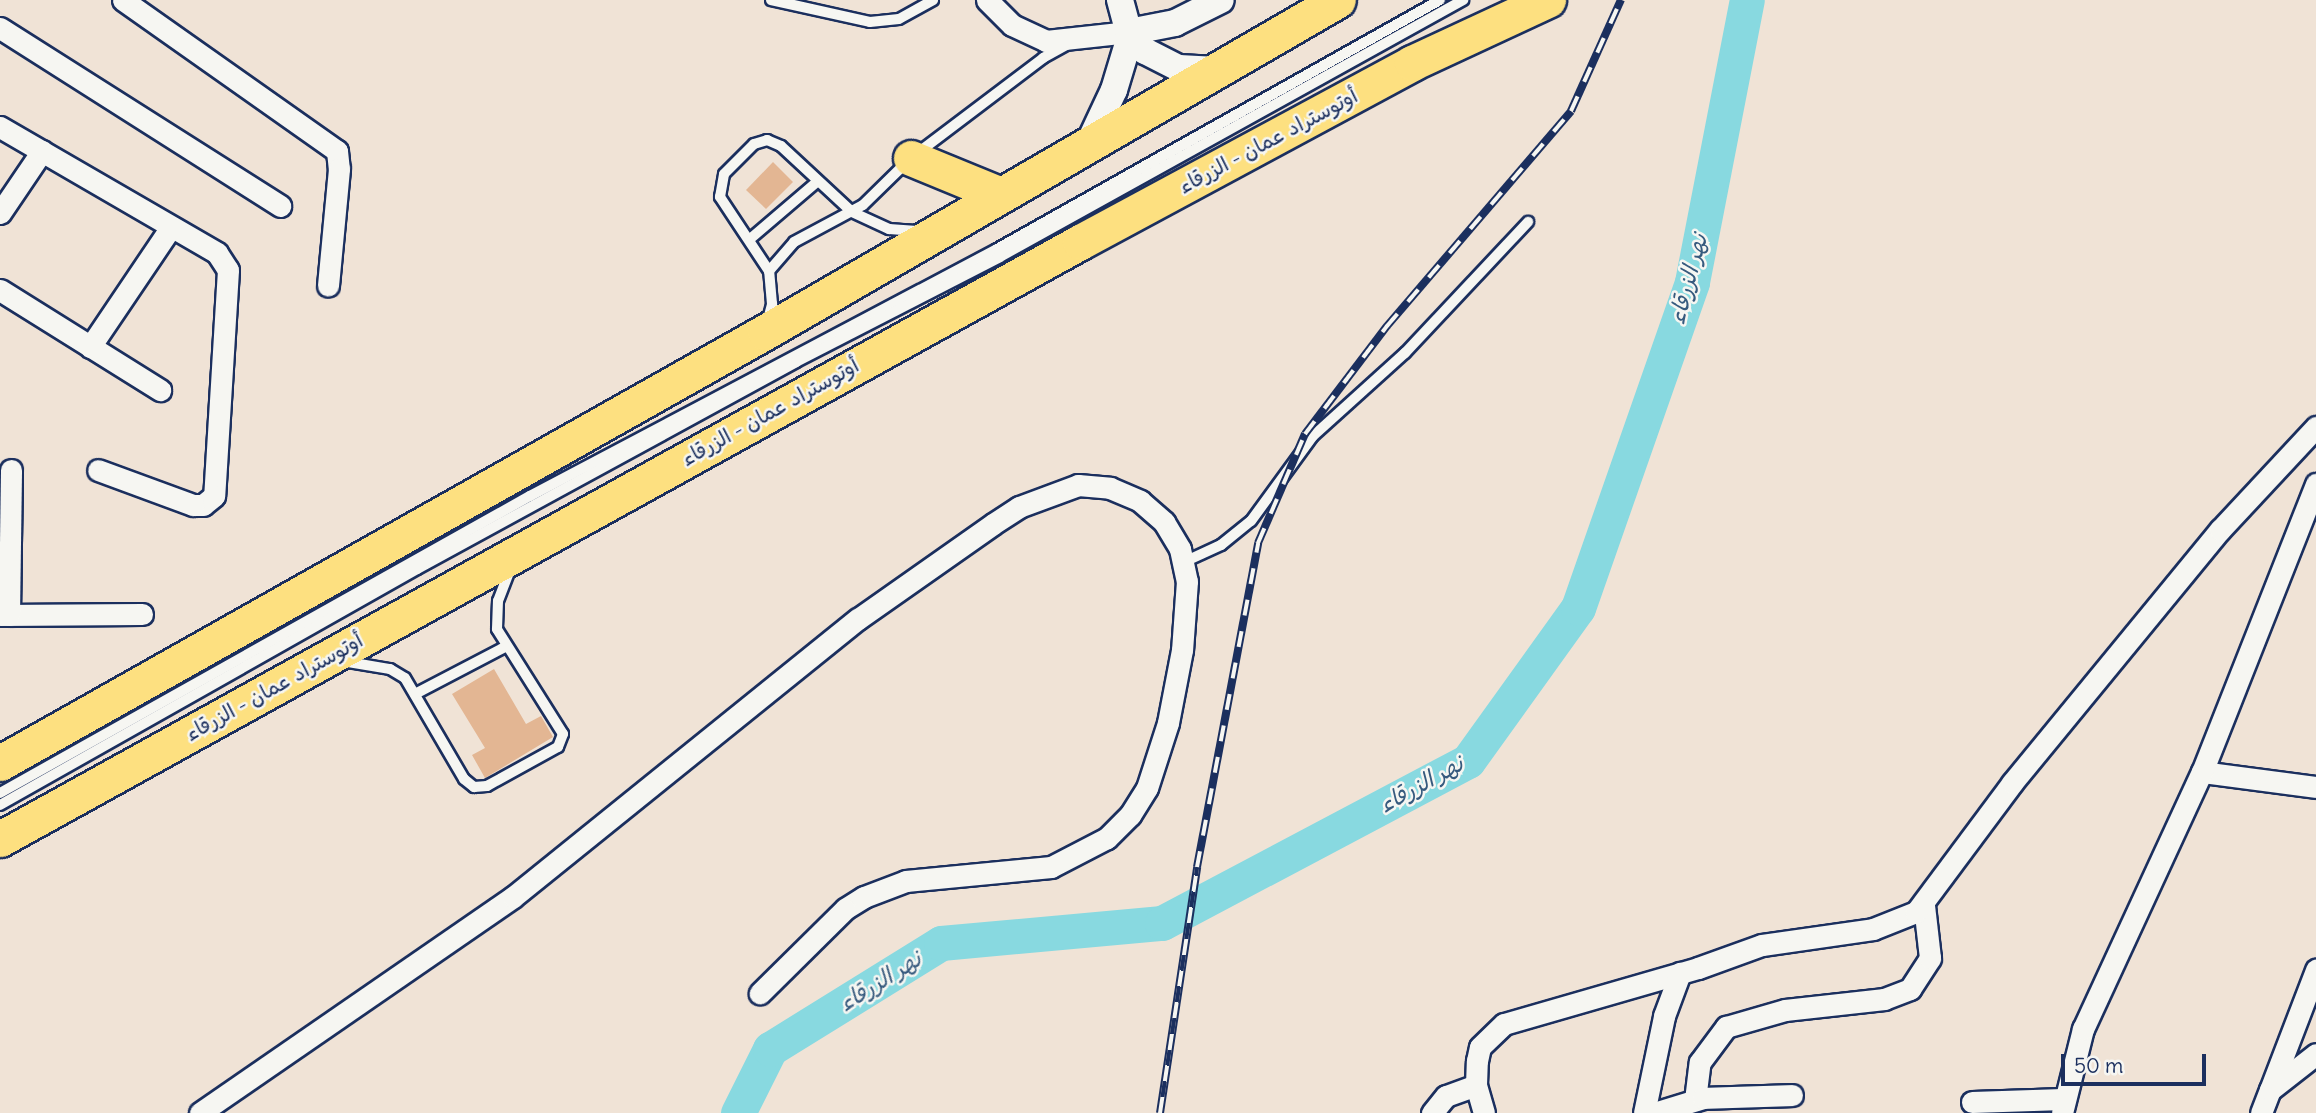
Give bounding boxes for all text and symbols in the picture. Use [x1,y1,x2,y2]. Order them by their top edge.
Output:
street label: أوتوستراد عمان - الزرقاء [1174,83,1362,199]
water label: نهر الزرقاء [1663,231,1713,327]
street label: أوتوستراد عمان - الزرقاء [677,353,863,471]
street label: أوتوستراد عمان - الزرقاء [181,628,367,746]
water label: نهر الزرقاء [1374,750,1468,818]
water label: نهر الزرقاء [834,945,926,1017]
scale bar [2064,1040,2209,1084]
text: 50 m [2074,1052,2123,1079]

